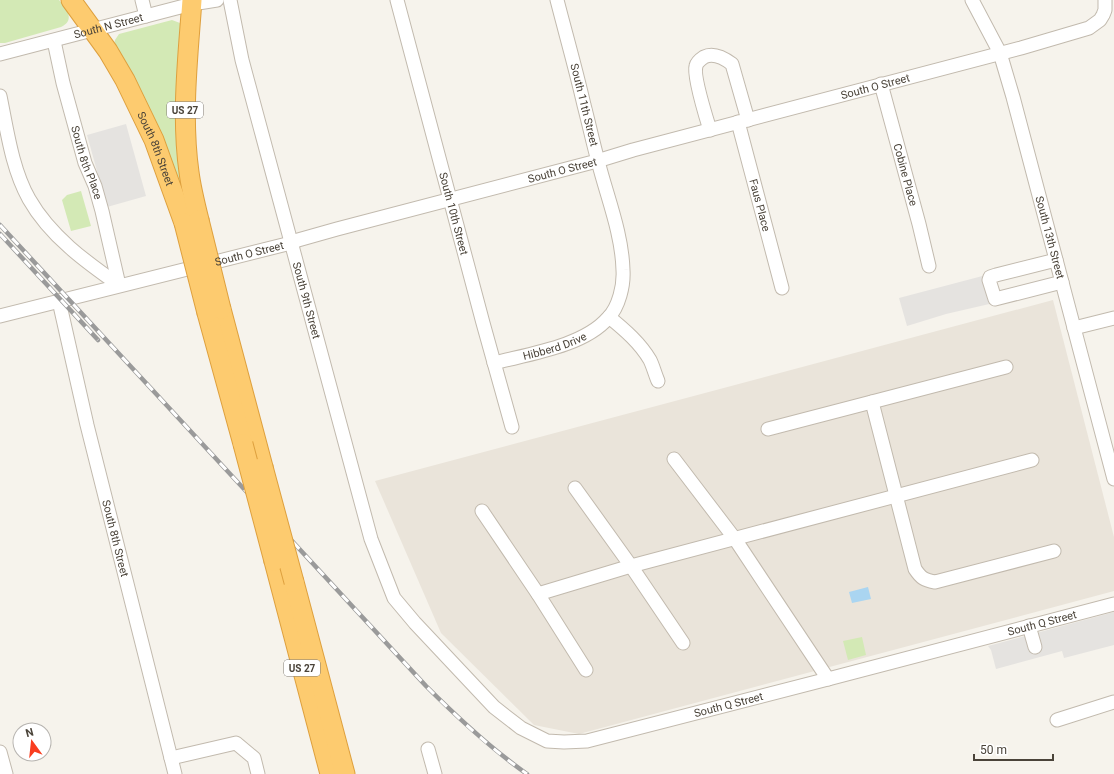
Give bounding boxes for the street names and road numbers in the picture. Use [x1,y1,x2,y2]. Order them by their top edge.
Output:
street label: South N Street [72,10,145,41]
street label: South 11th Street [567,62,601,148]
street label: South O Street [839,71,911,102]
road number: US 27 [167,102,203,118]
street label: South 8th Street [135,109,177,188]
street label: South 8th Place [69,124,105,201]
street label: Cobine Place [891,142,920,208]
street label: South O Street [526,155,598,185]
street label: South 10th Street [437,171,471,257]
street label: Faus Place [747,178,773,233]
street label: South 13th Street [1033,195,1067,281]
street label: South O Street [213,238,286,268]
street label: South 9th Street [290,260,323,340]
street label: Hibberd Drive [522,329,589,362]
street label: South 8th Street [100,498,132,579]
street label: South Q Street [1006,608,1078,638]
road number: US 27 [284,660,320,676]
street label: South Q Street [693,689,765,720]

